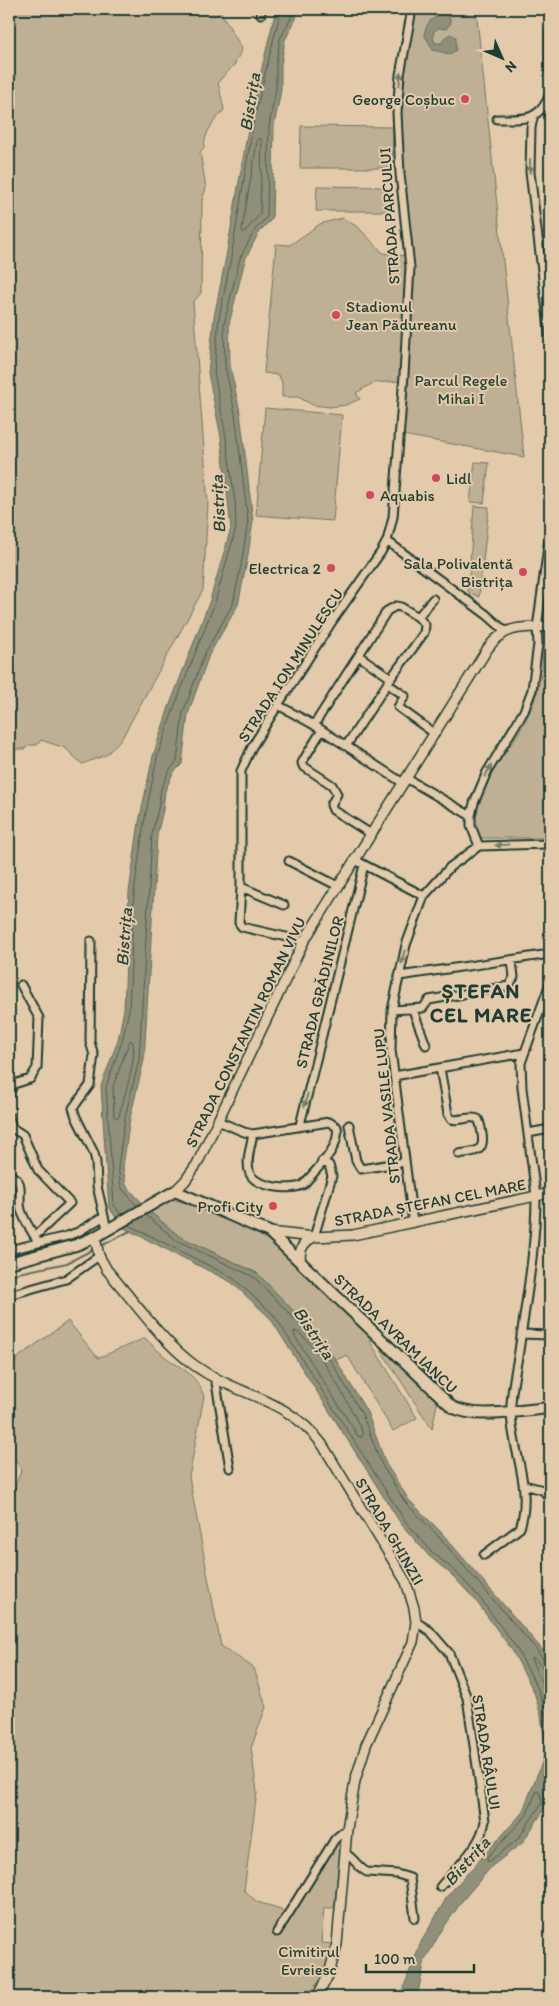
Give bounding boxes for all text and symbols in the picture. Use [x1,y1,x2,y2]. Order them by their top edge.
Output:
north arrow [476,32,526,82]
text: N [501,57,520,76]
water label: Bistrița [235,71,266,133]
one-way arrow [396,71,404,87]
place label: George Coșbuc [352,90,455,109]
marker: George Coșbuc [459,93,471,105]
street label: STRADA PARCULUI [375,147,404,285]
one-way arrow [526,158,534,174]
place label: Stadionul Jean Pădureanu [346,297,457,334]
marker: Stadionul Jean Pădureanu [330,309,342,321]
park label: Parcul Regele Mihai I [415,371,507,408]
place label: Lidl [446,469,472,488]
marker: Lidl [430,472,442,484]
water label: Bistrița [205,473,231,534]
place label: Aquabis [380,486,435,505]
marker: Aquabis [364,489,376,501]
place label: Sala Polivalentă Bistrița [403,554,514,591]
place label: Electrica 2 [249,559,322,578]
marker: Electrica 2 [325,562,337,574]
marker: Sala Polivalentă Bistrița [517,566,529,578]
street label: STRADA ION MINULESCU [234,585,347,746]
one-way arrow [484,764,493,778]
one-way arrow [493,841,509,849]
water label: Bistrița [111,906,137,967]
street label: STRADA CONSTANTIN ROMAN VIVU [181,914,310,1150]
street label: STRADA GRĂDINILOR [291,914,348,1070]
one-way arrow [399,950,407,965]
district label: ȘTEFAN CEL MARE [430,978,532,1027]
street label: STRADA VASILE LUPU [369,1027,404,1185]
one-way arrow [302,1092,310,1107]
street label: STRADA ȘTEFAN CEL MARE [333,1175,528,1230]
place label: Profi City [198,1197,263,1216]
marker: Profi City [267,1200,279,1212]
street label: STRADA AVRAM IANCU [330,1269,461,1397]
water label: Bistrița [288,1302,340,1364]
street label: STRADA GHINZII [351,1474,428,1588]
street label: STRADA RÂULUI [468,1693,505,1811]
water label: Bistrița [439,1831,495,1890]
scale bar [366,1941,474,1973]
park label: Cimitirul Evreiesc [278,1942,340,1979]
text: 100 m [374,1950,416,1968]

